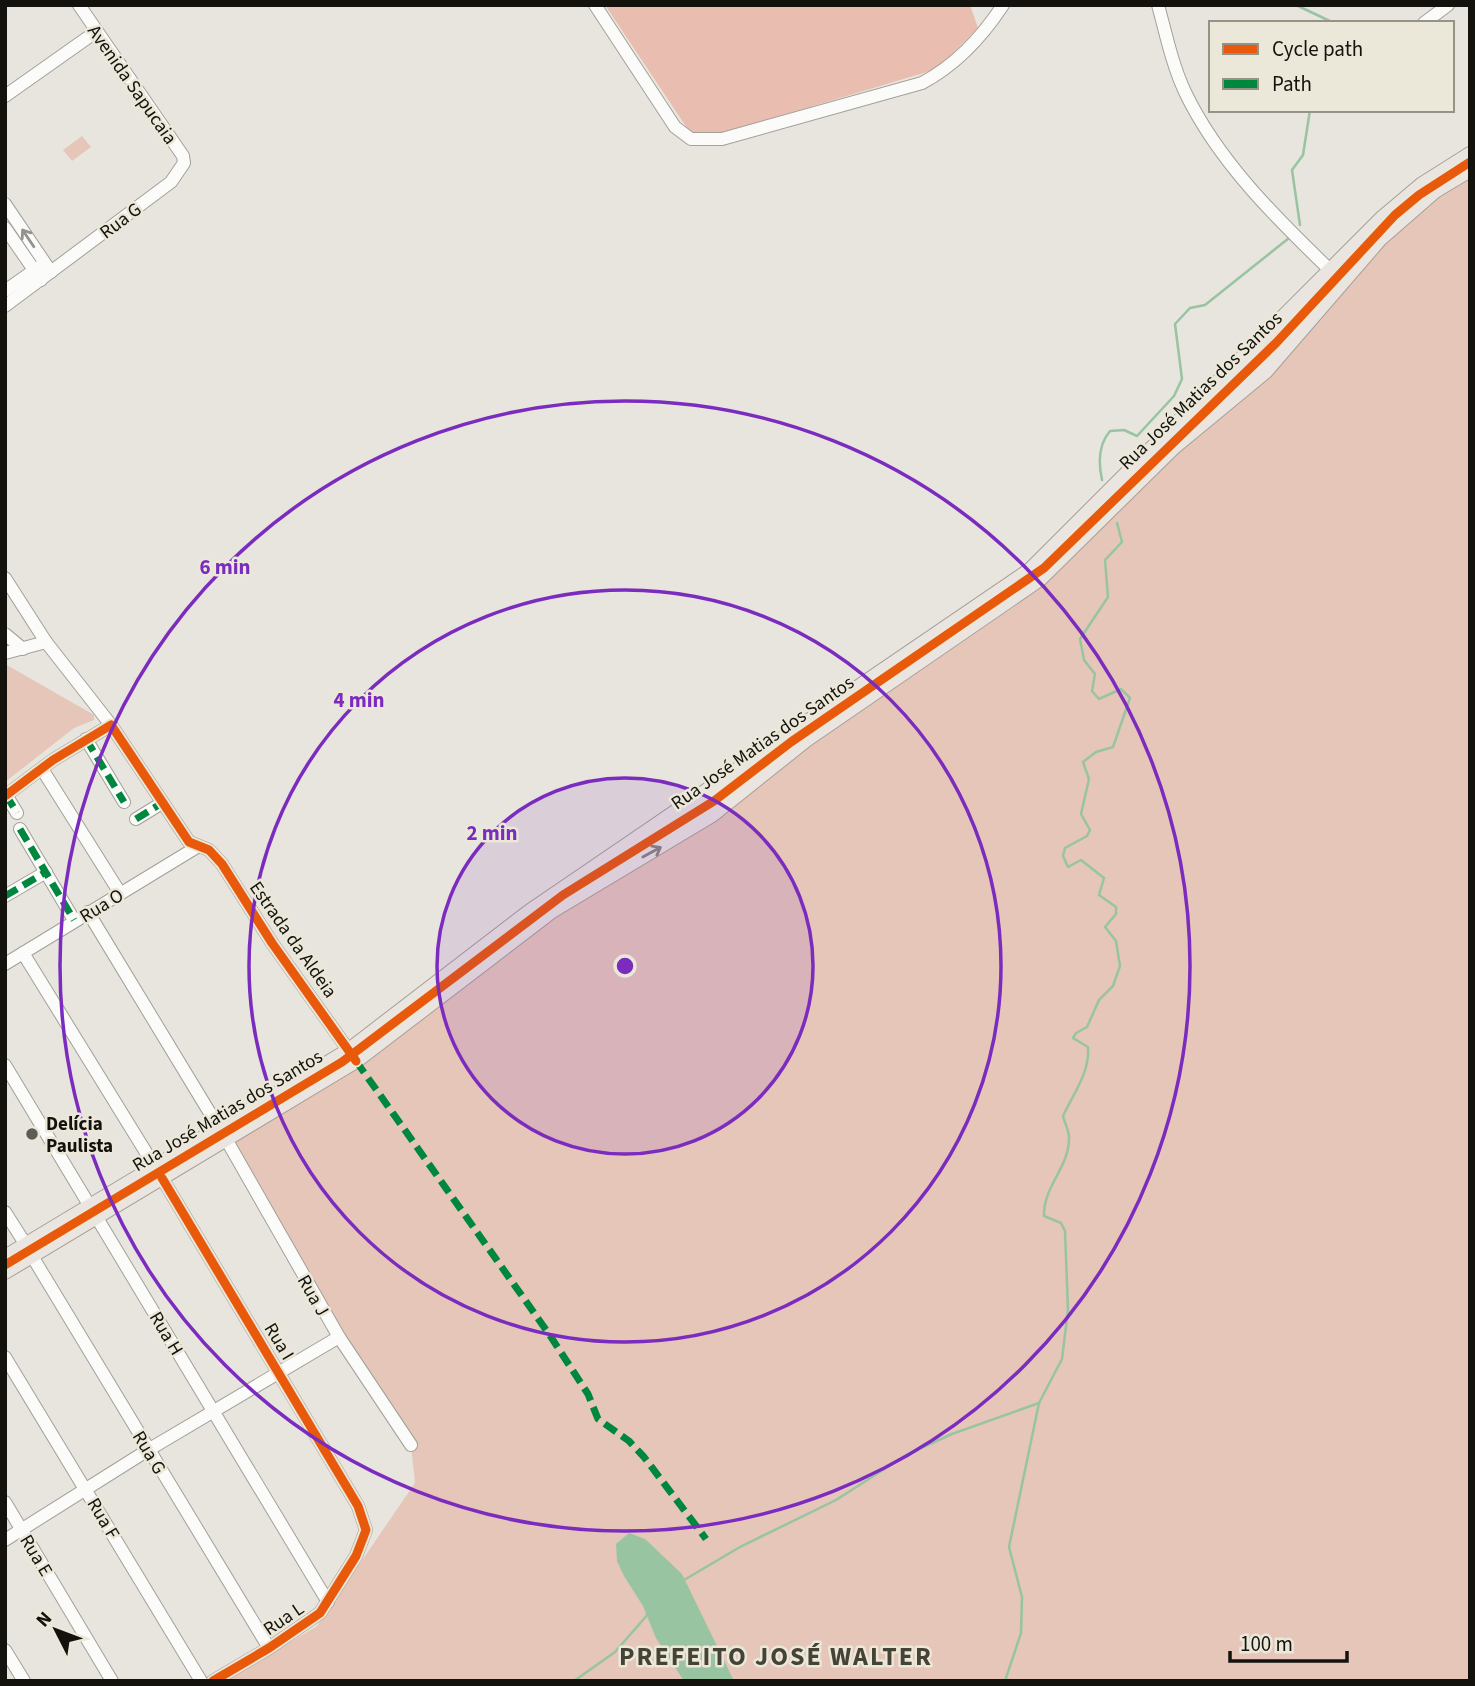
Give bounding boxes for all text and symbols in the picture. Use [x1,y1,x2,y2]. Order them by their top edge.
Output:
street label: Avenida Sapucaia [80,20,183,150]
legend [1209,21,1454,112]
text: Cycle path [1272,34,1363,64]
text: Path [1272,69,1312,99]
street label: Rua G [94,196,147,246]
one-way arrow [21,229,35,248]
street label: Rua José Matias dos Santos [1113,306,1289,476]
text: 6 min [199,552,251,582]
street label: Rua José Matias dos Santos [666,670,860,817]
text: 4 min [333,685,385,715]
text: 2 min [466,818,518,848]
one-way arrow [641,844,662,858]
street label: Estrada da Aldeia [242,876,343,1004]
street label: Rua O [75,883,129,930]
centre of rings [613,954,637,978]
street label: Rua José Matias dos Santos [128,1044,328,1179]
place label: Delícia Paulista [46,1111,113,1160]
marker: Delícia Paulista [24,1126,40,1142]
street label: Rua J [290,1270,335,1321]
street label: Rua H [142,1307,189,1361]
street label: Rua I [257,1318,300,1366]
street label: Rua G [125,1426,172,1480]
street label: Rua F [80,1493,126,1545]
street label: Rua E [13,1530,59,1582]
north arrow [21,1595,91,1665]
street label: Rua L [258,1596,310,1643]
text: N [30,1606,59,1633]
scale bar [1230,1620,1347,1664]
text: 100 m [1240,1629,1293,1659]
district label: PREFEITO JOSÉ WALTER [619,1638,933,1675]

